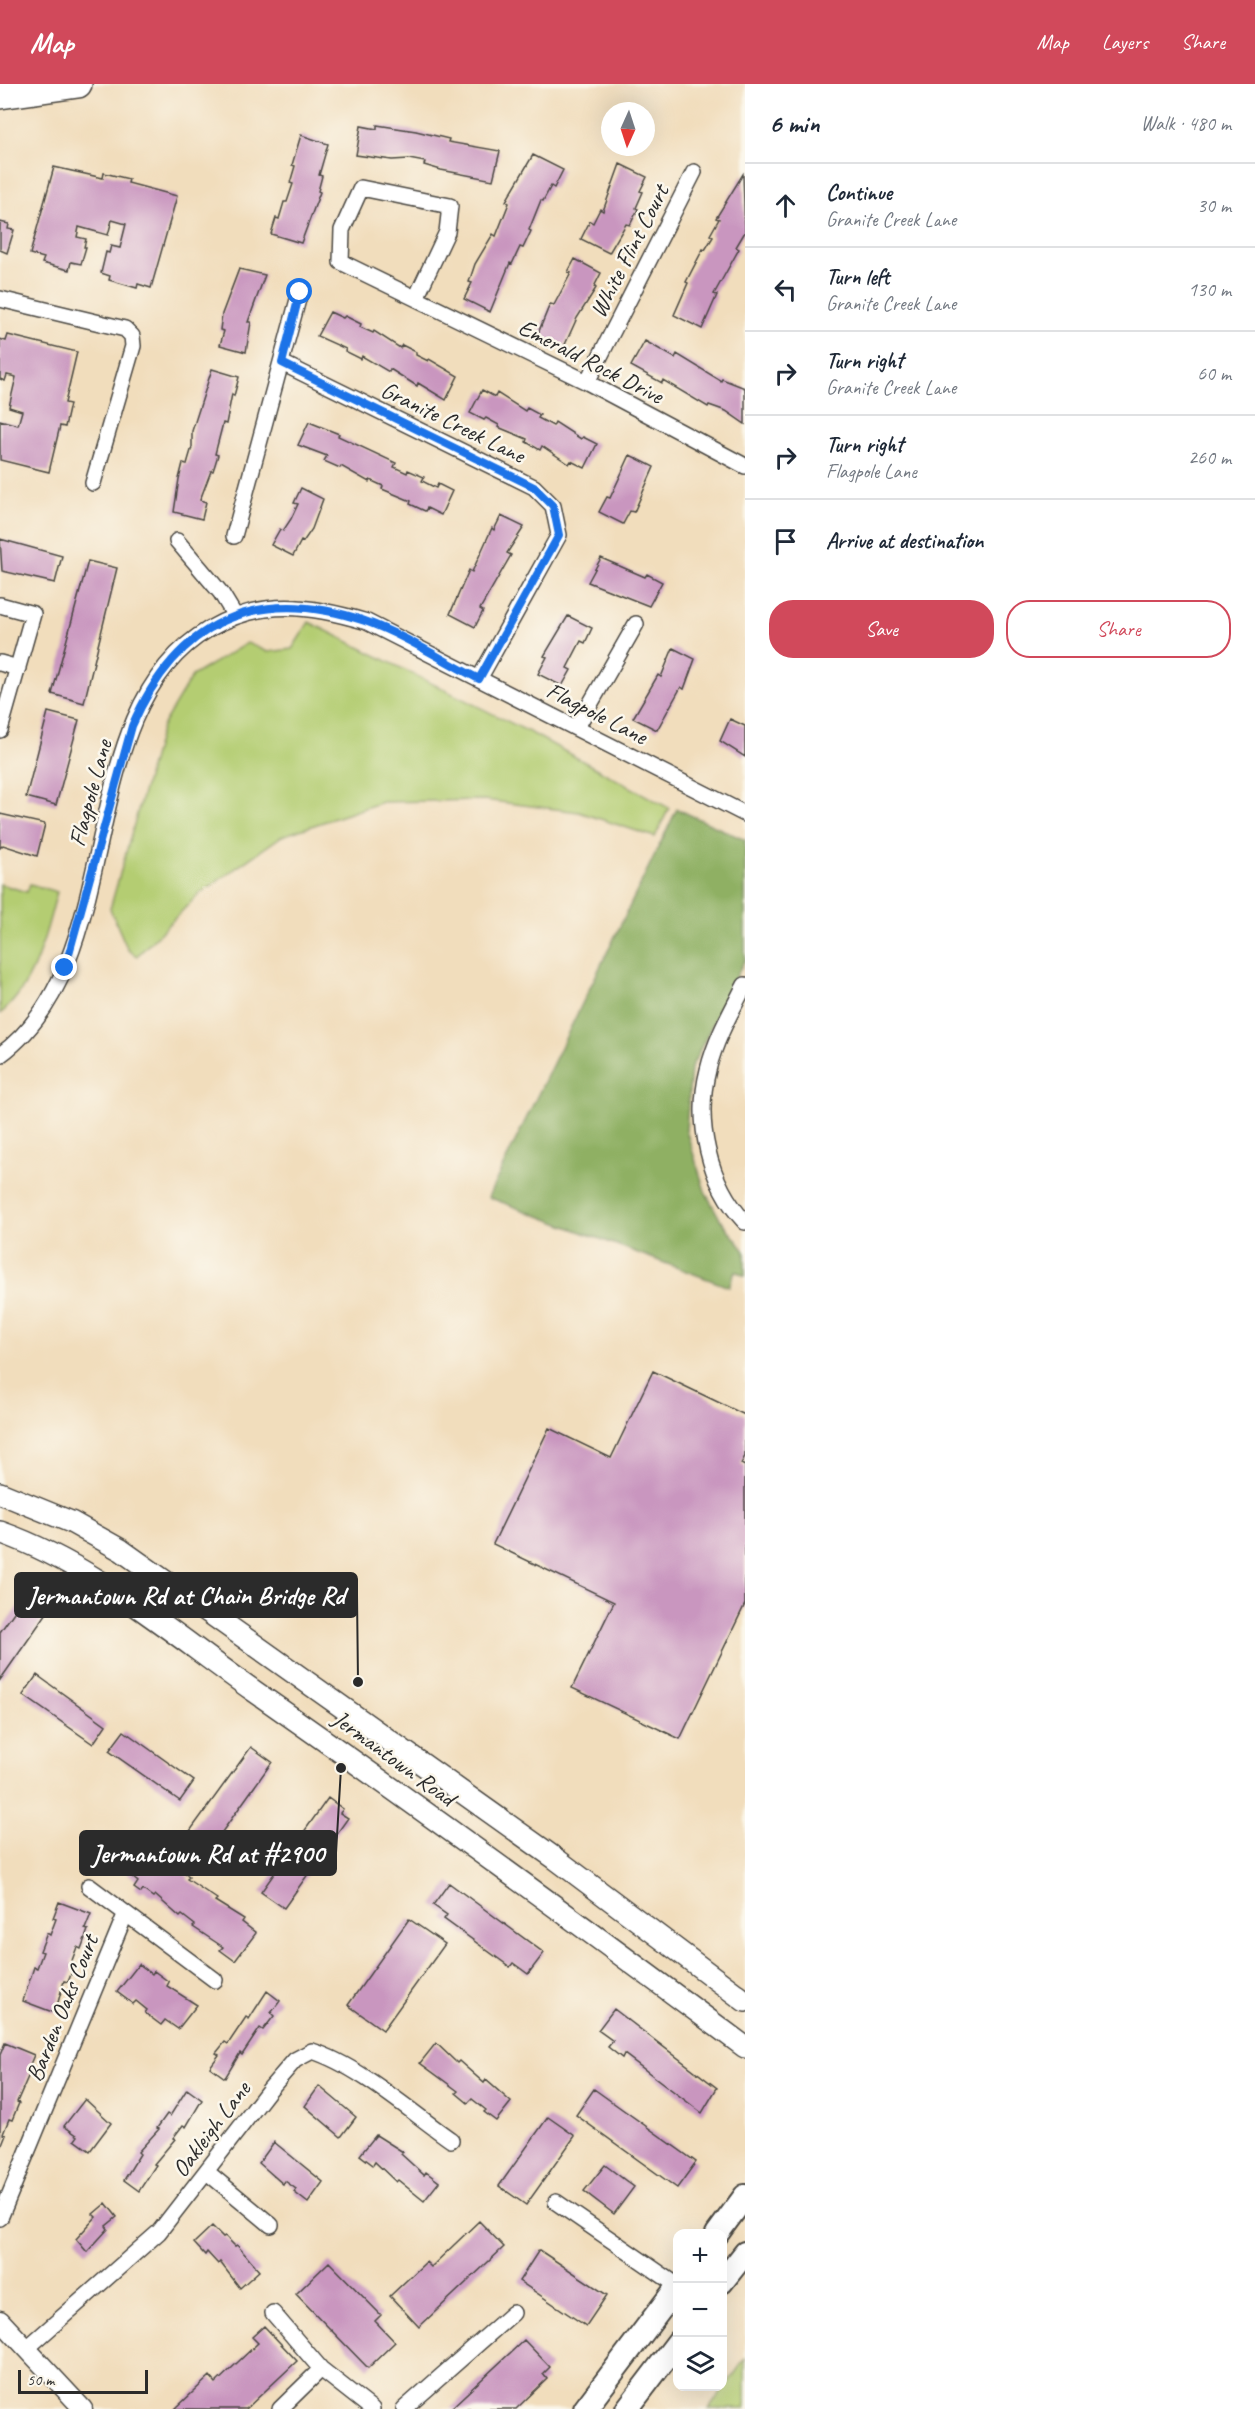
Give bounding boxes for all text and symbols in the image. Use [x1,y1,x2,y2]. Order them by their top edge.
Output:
text: Map [30,25,73,60]
text: Map [1036,29,1069,55]
text: Layers [1102,29,1148,55]
text: Share [1181,29,1225,55]
north arrow [601,102,655,156]
text: 6 min [769,107,819,140]
text: Walk · 480 m [1141,111,1231,136]
street label: White Flint Court [583,178,676,322]
text: Continue [826,179,892,207]
icon: ahead [769,189,802,222]
text: 30 m [1197,193,1231,218]
text: Granite Creek Lane [826,207,956,232]
text: Turn left [826,263,890,291]
icon: left [769,273,802,306]
text: 130 m [1188,277,1231,302]
route start [286,278,312,304]
text: Granite Creek Lane [826,291,956,316]
street label: Emerald Rock Drive [514,312,670,411]
text: Turn right [826,347,903,375]
icon: right [769,357,802,390]
text: 60 m [1197,361,1231,386]
street label: Granite Creek Lane [376,374,532,471]
text: Granite Creek Lane [826,375,956,400]
text: Turn right [826,431,903,459]
icon: right [769,441,802,474]
text: 260 m [1188,445,1231,470]
text: Flagpole Lane [826,459,917,484]
icon: arrive [769,525,802,558]
text: Arrive at destination [826,527,983,555]
button: Save [769,600,994,658]
button: Share [1006,600,1231,658]
street label: Flagpole Lane [542,675,654,752]
street label: Flagpole Lane [61,734,119,850]
route end [51,954,77,980]
callout: Jermantown Rd at Chain Bridge Rd [15,1573,357,1617]
text: Jermantown Rd at Chain Bridge Rd [25,1579,349,1612]
street label: Jermantown Road [326,1703,464,1815]
callout: Jermantown Rd at #2900 [80,1831,336,1875]
text: Jermantown Rd at #2900 [90,1837,326,1870]
street label: Barden Oaks Court [19,1929,106,2086]
street label: Oakleigh Lane [165,2073,258,2183]
map controls [673,2229,727,2391]
button: + [673,2229,727,2283]
button: − [673,2283,727,2337]
button: layers [673,2337,727,2391]
scale bar [18,2367,148,2394]
text: 50 m [27,2370,54,2390]

